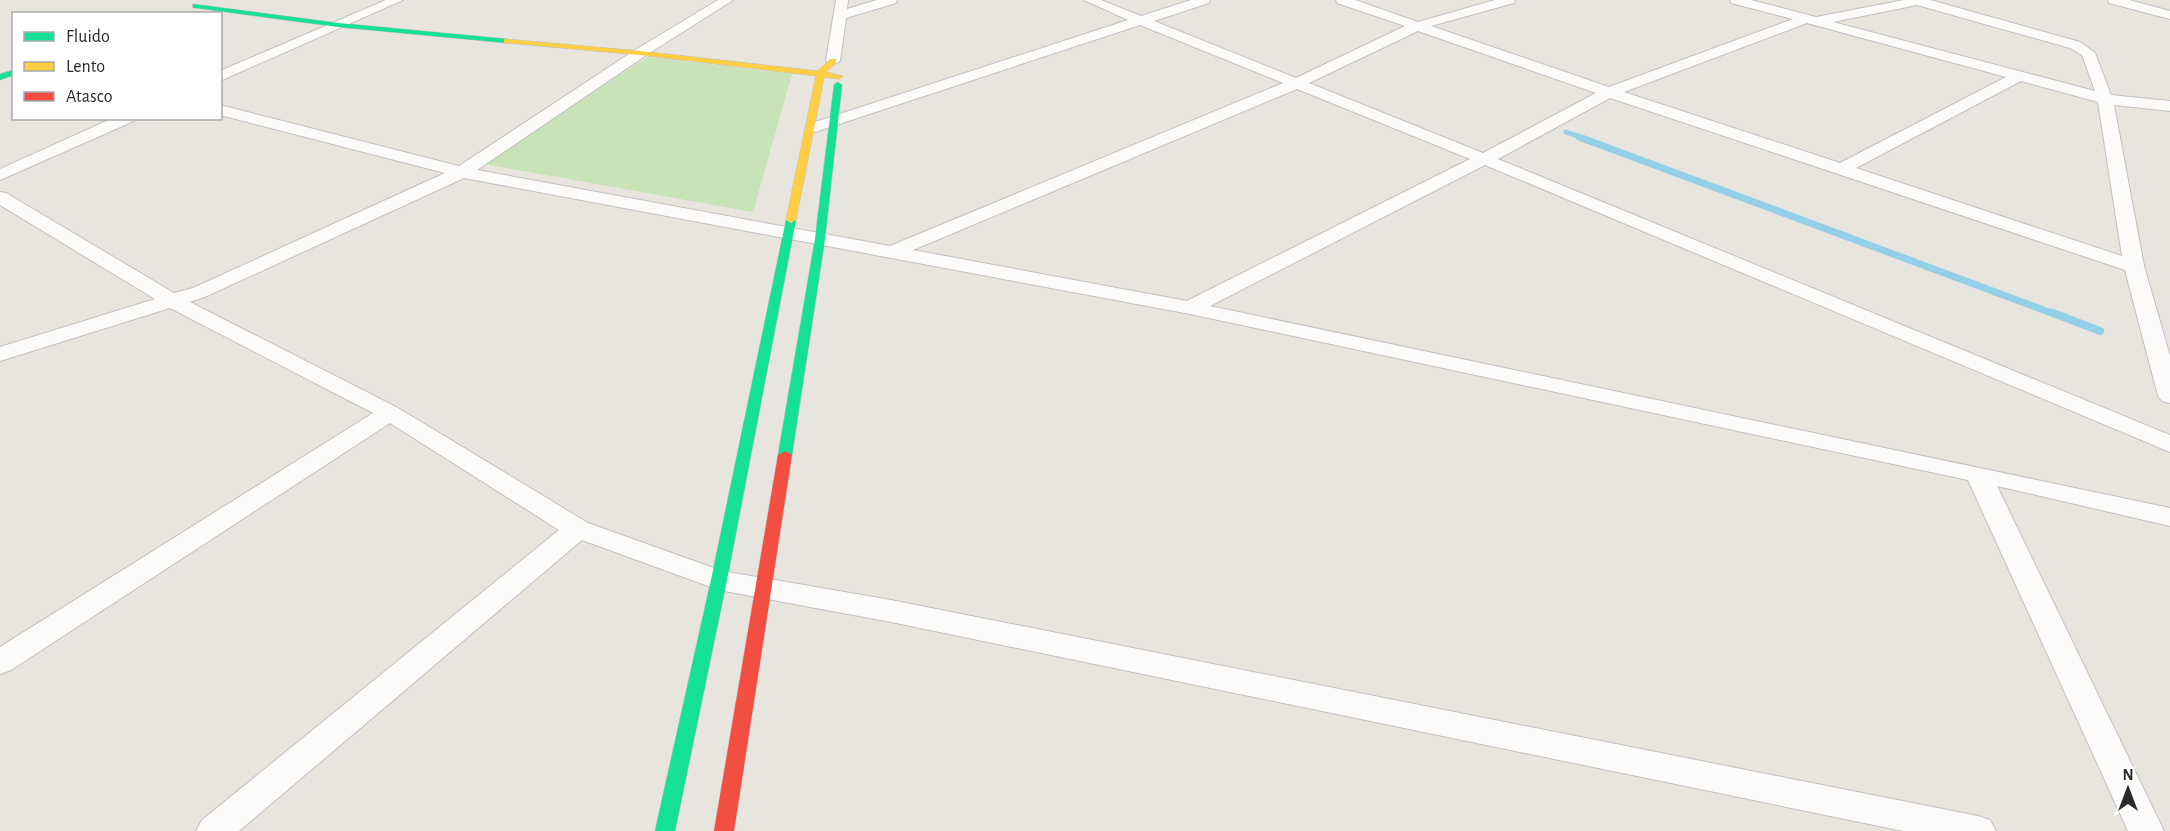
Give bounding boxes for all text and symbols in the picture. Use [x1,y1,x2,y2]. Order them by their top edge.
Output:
legend [12,12,222,120]
text: Fluido [66,28,110,46]
text: Lento [66,58,105,76]
text: Atasco [66,88,113,106]
north arrow [2098,759,2158,819]
text: N [2122,767,2134,783]

